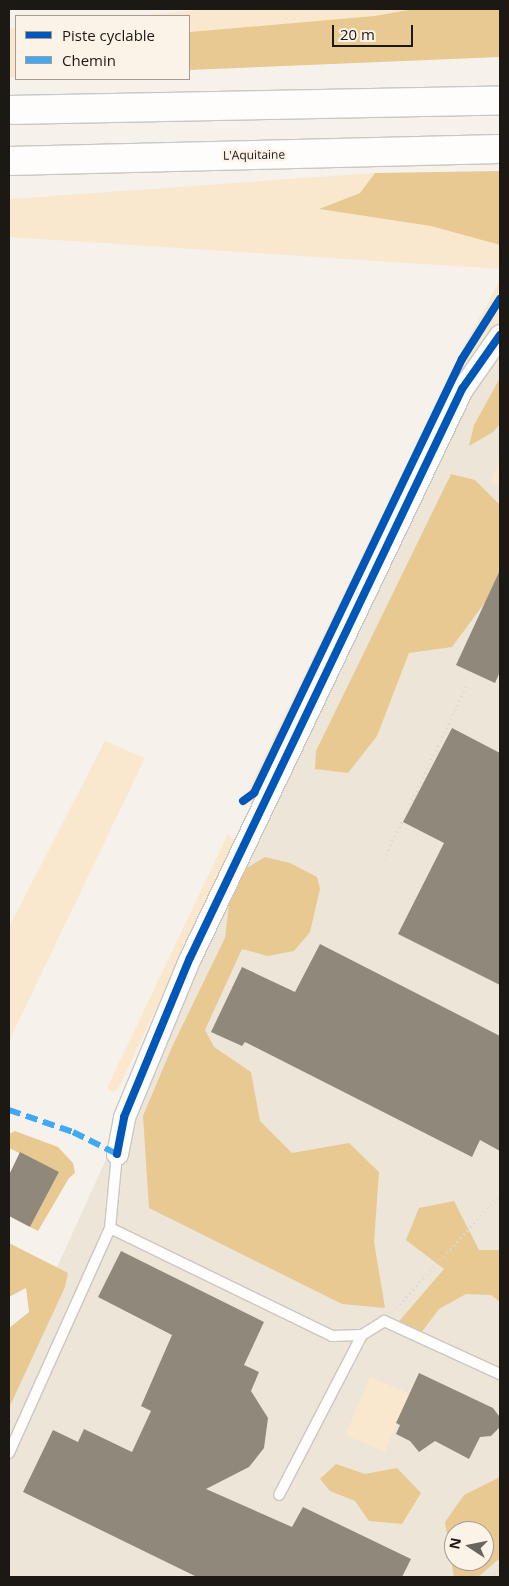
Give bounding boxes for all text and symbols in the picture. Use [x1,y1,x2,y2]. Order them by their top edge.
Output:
legend [15,15,190,80]
scale bar [334,15,415,47]
text: 20 m [340,24,375,44]
text: Piste cyclable [62,25,155,45]
text: Chemin [62,50,116,70]
street label: L'Aquitaine [223,147,285,163]
north arrow [444,1521,494,1571]
text: N [444,1536,465,1551]

